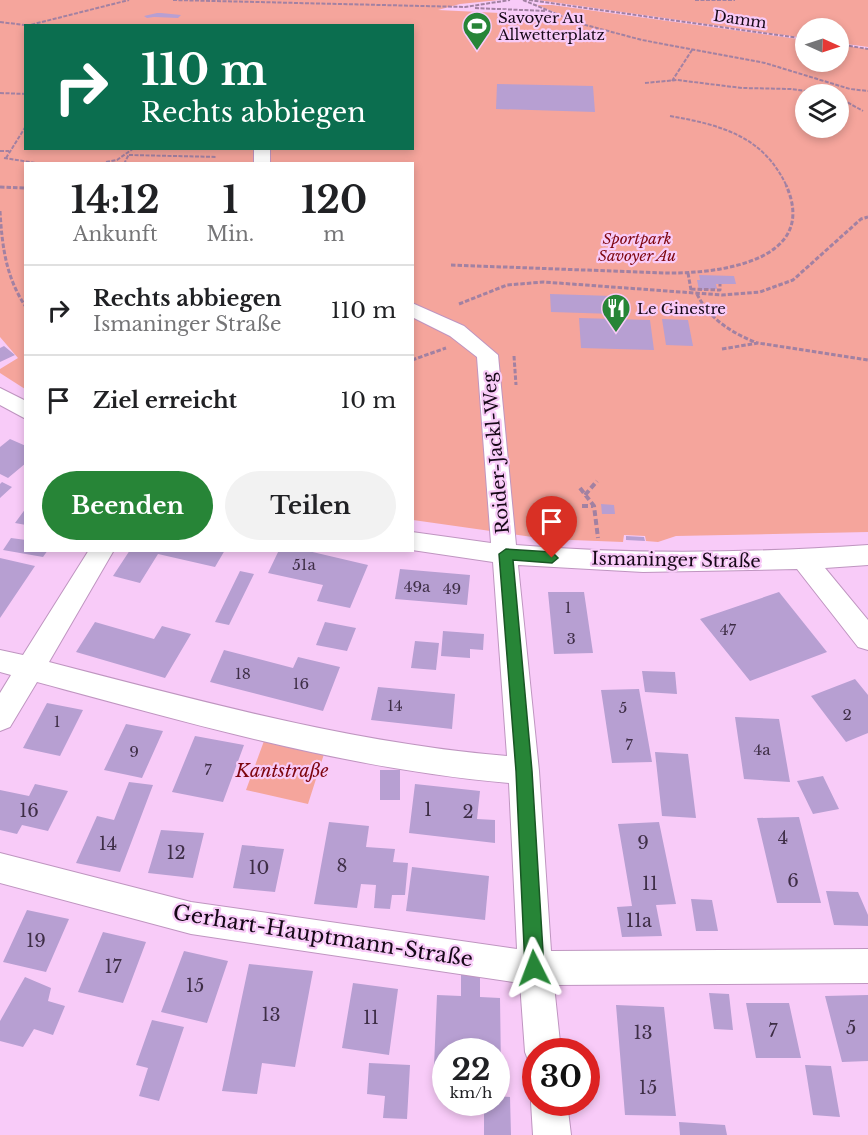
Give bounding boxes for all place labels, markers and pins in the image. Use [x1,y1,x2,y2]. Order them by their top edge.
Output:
place label: Savoyer Au Allwetterplatz [497,8,605,44]
sports icon: Savoyer Au Allwetterplatz [461,10,493,52]
restaurant icon: Le Ginestre [600,292,632,334]
place label: Le Ginestre [637,299,726,318]
pin [526,496,577,558]

